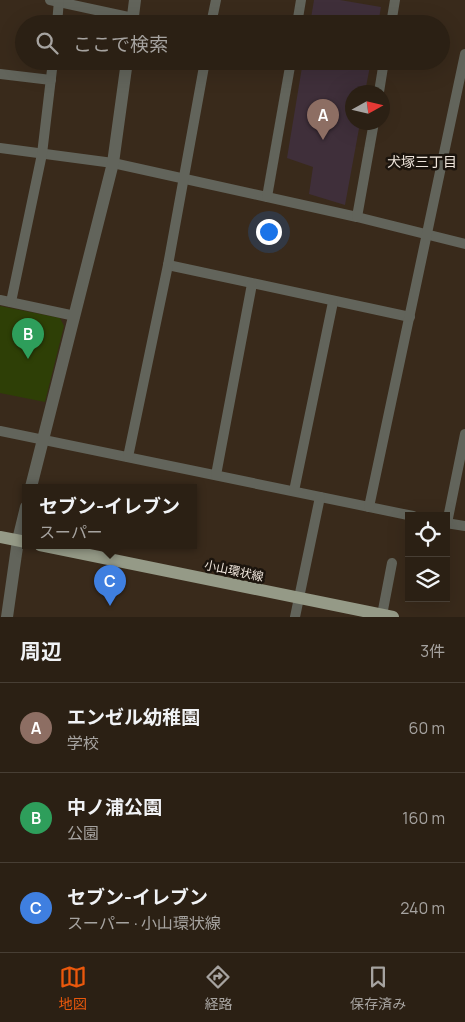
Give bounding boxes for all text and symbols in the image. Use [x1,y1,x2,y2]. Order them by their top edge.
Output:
search box [15,15,450,70]
icon: search [33,29,61,57]
text: ここで検索 [73,31,168,57]
north arrow [345,85,390,130]
pin: A [307,99,339,140]
district label: 犬塚三丁目 [387,152,457,171]
your location [256,219,282,245]
pin: B [12,318,44,359]
popup [22,484,197,549]
text: セブン-イレブン [39,493,180,519]
map controls [405,512,450,602]
button: locate [405,512,450,557]
text: スーパー [39,521,103,543]
street label: 小山環状線 [203,556,265,585]
button: layers [405,557,450,602]
pin: C [94,565,126,606]
text: 周辺 [20,637,62,665]
text: 3件 [420,640,445,662]
text: エンゼル幼稚園 [67,704,200,730]
text: A [31,717,41,739]
text: 60 m [409,717,445,739]
text: 学校 [67,732,99,754]
text: 中ノ浦公園 [67,794,162,820]
text: B [31,807,41,829]
text: 160 m [402,807,445,829]
text: 公園 [67,822,99,844]
text: セブン-イレブン [67,884,208,910]
text: C [30,897,42,919]
text: 240 m [400,897,445,919]
text: スーパー · 小山環状線 [67,912,221,934]
tab: 地図 [59,963,87,1013]
tab: 経路 [204,963,232,1013]
tab: 保存済み [350,963,406,1013]

